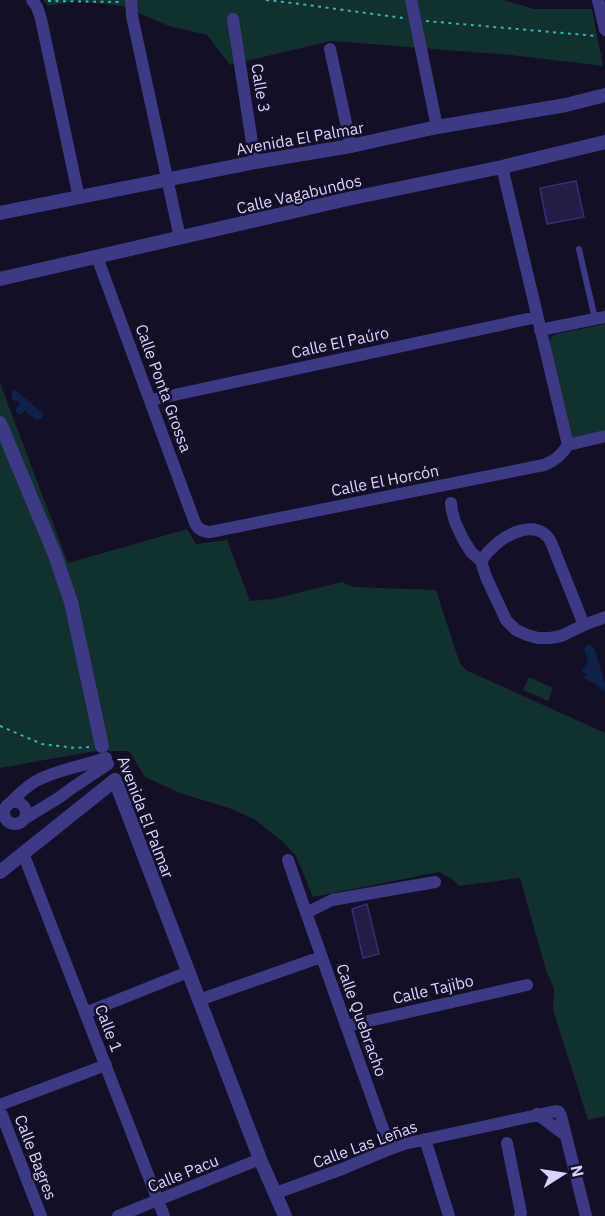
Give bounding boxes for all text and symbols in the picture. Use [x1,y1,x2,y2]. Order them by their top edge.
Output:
street label: Calle 3 [247,62,275,114]
street label: Avenida El Palmar [235,117,366,159]
street label: Calle Vagabundos [234,170,364,218]
street label: Calle Ponta Grossa [132,321,197,455]
street label: Calle El Paúro [289,322,391,362]
street label: Calle El Horcón [330,460,440,500]
street label: Avenida El Palmar [113,753,179,881]
street label: Calle Quebracho [332,961,392,1079]
street label: Calle Tajibo [391,970,475,1008]
street label: Calle 1 [91,1001,127,1055]
street label: Calle Bagres [11,1112,61,1202]
street label: Calle Las Leñas [310,1116,420,1172]
north arrow [533,1144,593,1204]
street label: Calle Pacu [145,1150,221,1196]
text: N [567,1163,589,1179]

